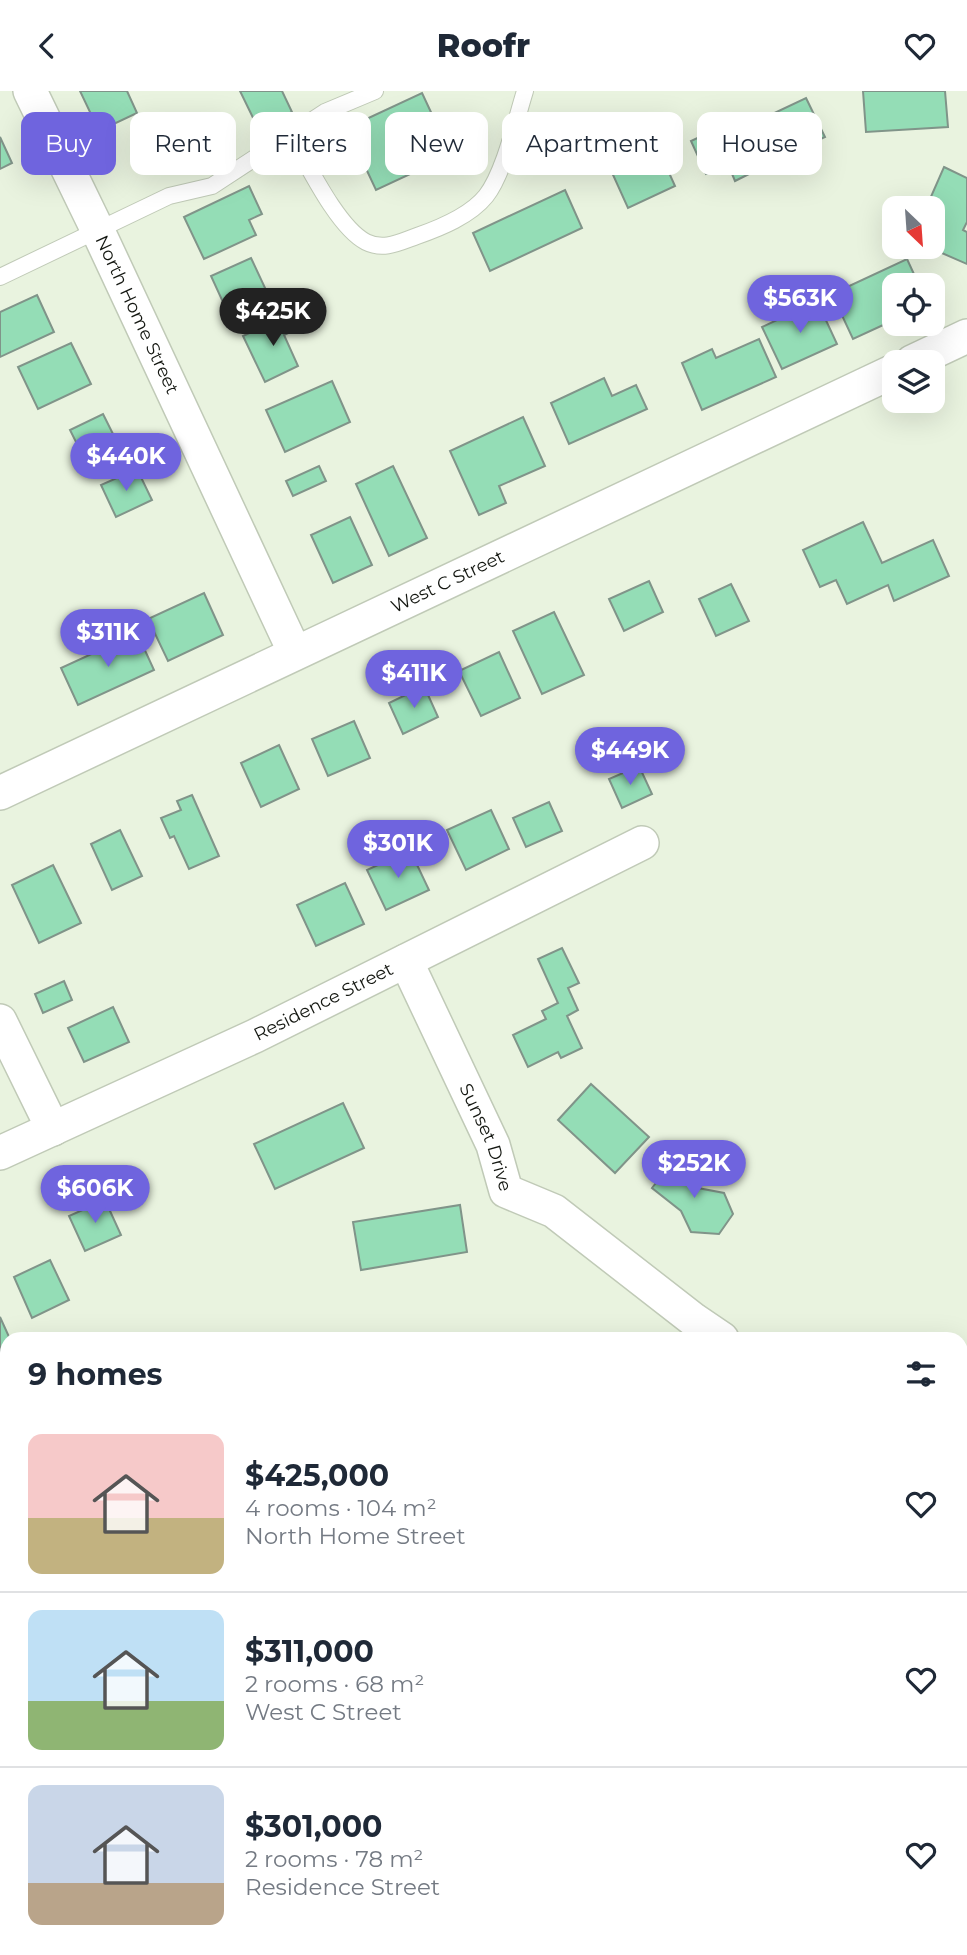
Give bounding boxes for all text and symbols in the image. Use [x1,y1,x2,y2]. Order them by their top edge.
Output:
text: Roofr [437,26,530,65]
icon: back [28,27,66,65]
icon: heart [901,27,939,65]
chip: Buy [21,112,116,175]
chip: Rent [130,112,236,175]
chip: Filters [250,112,371,175]
chip: New [385,112,488,175]
chip: Apartment [502,112,683,175]
chip: House [697,112,822,175]
north arrow [882,196,945,259]
map controls [882,196,945,413]
street label: North Home Street [91,232,184,398]
button: locate [882,273,945,336]
pin: $563K [751,275,849,335]
text: $563K [763,284,837,312]
pin: $425K [224,289,322,348]
text: $425K [235,297,311,325]
button: layers [882,350,945,413]
pin: $440K [77,433,175,493]
text: $440K [86,442,166,470]
street label: West C Street [387,546,508,618]
pin: $311K [59,609,157,669]
text: $311K [76,618,140,646]
pin: $411K [365,651,463,710]
text: $411K [381,659,447,687]
pin: $449K [581,727,679,787]
text: $449K [591,736,669,764]
pin: $301K [349,821,447,880]
text: $301K [363,829,433,857]
street label: Residence Street [250,958,397,1046]
street label: Sunset Drive [455,1080,517,1194]
pin: $252K [645,1141,743,1200]
text: $252K [658,1149,730,1177]
pin: $606K [46,1165,144,1225]
text: $606K [57,1174,133,1202]
icon: filters [902,1355,940,1393]
text: 9 homes [28,1356,163,1393]
text: $425,000 [245,1457,389,1494]
icon: home [84,1462,168,1546]
icon: heart [902,1485,940,1523]
text: 4 rooms · 104 m² [245,1494,437,1522]
text: North Home Street [245,1522,466,1550]
text: $311,000 [245,1633,374,1670]
icon: home [84,1638,168,1722]
icon: heart [902,1661,940,1699]
text: 2 rooms · 68 m² [245,1670,424,1698]
text: West C Street [245,1698,402,1726]
text: $301,000 [245,1808,382,1845]
icon: home [84,1813,168,1897]
icon: heart [902,1836,940,1874]
text: 2 rooms · 78 m² [245,1845,423,1873]
text: Residence Street [245,1873,440,1901]

